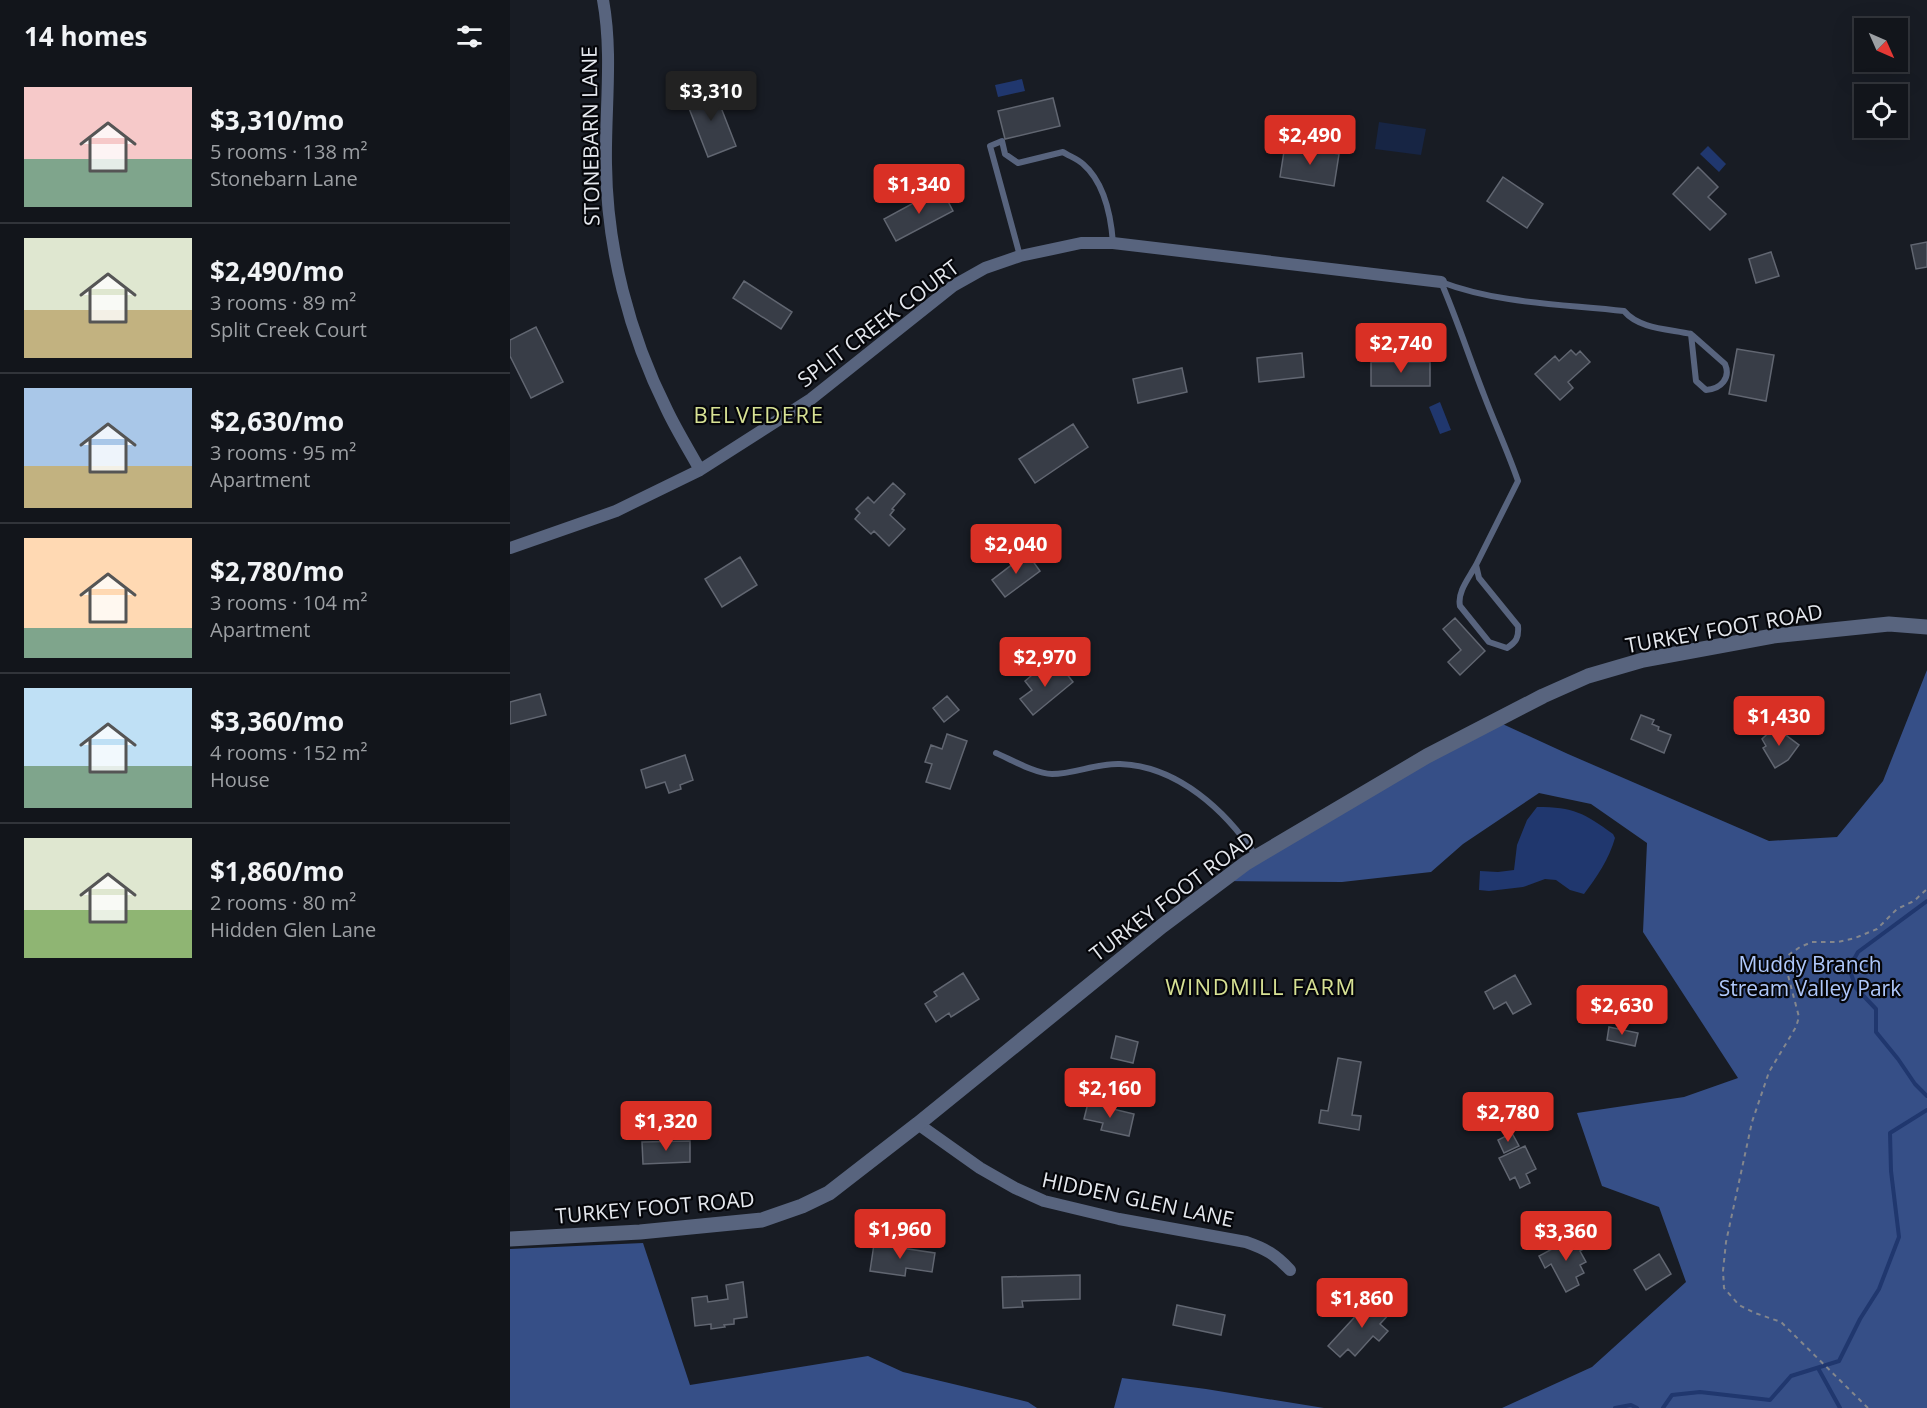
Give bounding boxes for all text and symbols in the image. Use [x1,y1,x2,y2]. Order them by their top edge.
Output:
text: 14 homes [24,18,148,54]
north arrow [1854,18,1908,72]
map controls [1854,18,1908,138]
icon: filters [453,20,486,53]
street label: STONEBARN LANE [574,46,606,226]
pin: $3,310 [662,71,760,122]
text: $3,310 [680,77,742,104]
button: locate [1854,84,1908,138]
text: $3,310/mo [210,102,344,138]
icon: home [72,111,144,183]
pin: $2,490 [1261,115,1359,166]
text: $2,490 [1279,121,1341,148]
text: 5 rooms · 138 m² [210,138,368,165]
pin: $1,340 [870,164,968,215]
text: Stonebarn Lane [210,165,358,192]
text: $1,340 [888,170,950,197]
text: $2,490/mo [210,253,344,289]
street label: SPLIT CREEK COURT [792,253,965,393]
icon: home [72,262,144,334]
text: 3 rooms · 89 m² [210,289,356,316]
text: Split Creek Court [210,316,367,343]
pin: $2,740 [1352,323,1450,374]
text: $2,740 [1370,329,1432,356]
district label: BELVEDERE [694,399,824,429]
text: $2,630/mo [210,403,344,439]
icon: home [72,412,144,484]
text: 3 rooms · 95 m² [210,439,356,466]
text: Apartment [210,466,310,493]
pin: $2,040 [967,524,1065,575]
text: $2,040 [985,530,1047,557]
text: $2,780/mo [210,553,344,589]
icon: home [72,562,144,634]
text: 3 rooms · 104 m² [210,589,368,616]
street label: TURKEY FOOT ROAD [1623,597,1825,659]
text: Apartment [210,616,310,643]
pin: $2,970 [996,637,1094,688]
text: $2,970 [1014,643,1076,670]
pin: $1,430 [1730,696,1828,747]
text: $1,430 [1748,702,1810,729]
text: $3,360/mo [210,703,344,739]
icon: home [72,712,144,784]
text: 4 rooms · 152 m² [210,739,368,766]
text: House [210,766,270,793]
street label: TURKEY FOOT ROAD [1084,825,1260,967]
text: $1,860/mo [210,853,344,889]
icon: home [72,862,144,934]
text: 2 rooms · 80 m² [210,889,356,916]
text: Hidden Glen Lane [210,916,376,943]
park label: Muddy Branch Stream Valley Park [1719,950,1901,1002]
district label: WINDMILL FARM [1165,971,1357,1001]
pin: $2,630 [1573,985,1671,1036]
text: $2,630 [1591,991,1653,1018]
pin: $2,160 [1061,1068,1159,1119]
text: $2,160 [1079,1074,1141,1101]
pin: $2,780 [1459,1092,1557,1143]
text: $2,780 [1477,1098,1539,1125]
pin: $1,320 [617,1101,715,1152]
text: $1,320 [635,1107,697,1134]
street label: HIDDEN GLEN LANE [1039,1165,1237,1233]
street label: TURKEY FOOT ROAD [554,1184,756,1230]
pin: $1,960 [851,1209,949,1260]
pin: $3,360 [1517,1211,1615,1262]
text: $1,960 [869,1215,931,1242]
text: $3,360 [1535,1217,1597,1244]
pin: $1,860 [1313,1278,1411,1329]
text: $1,860 [1331,1284,1393,1311]

